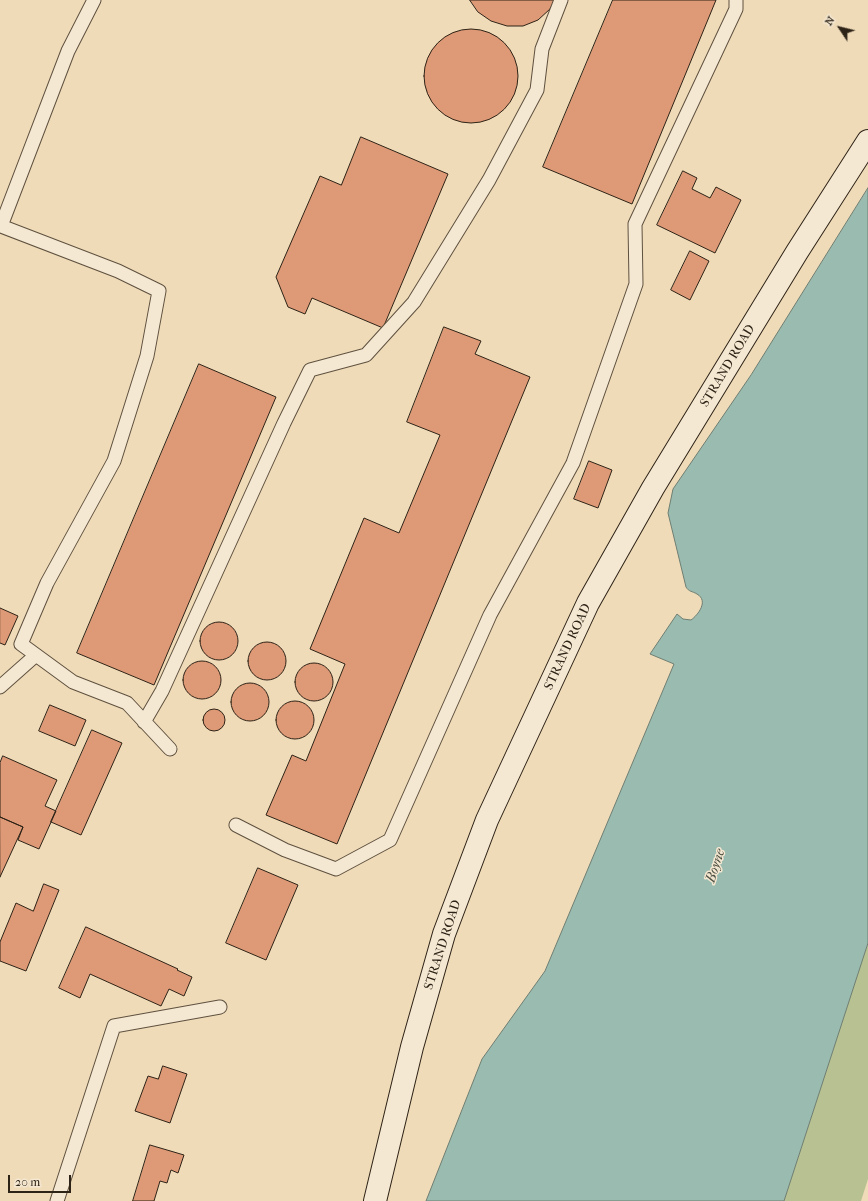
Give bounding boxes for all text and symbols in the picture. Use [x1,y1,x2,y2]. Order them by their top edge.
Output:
north arrow [820,8,860,48]
text: N [822,14,837,28]
street label: STRAND ROAD [697,322,759,410]
street label: STRAND ROAD [541,601,595,693]
water label: Boyne [703,847,729,885]
street label: STRAND ROAD [421,898,465,992]
scale bar [10,1167,73,1193]
text: 20 m [15,1175,40,1189]

